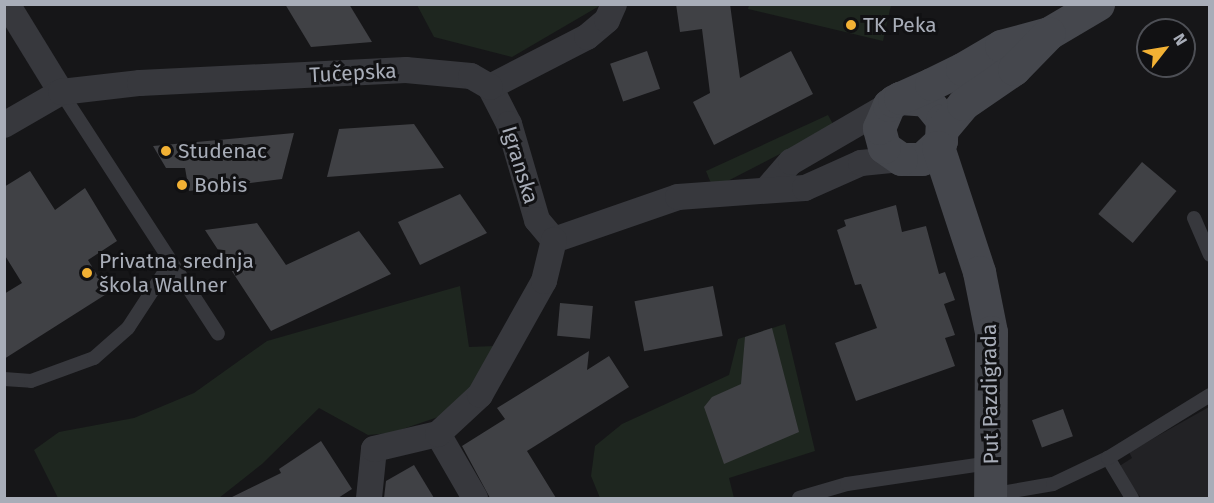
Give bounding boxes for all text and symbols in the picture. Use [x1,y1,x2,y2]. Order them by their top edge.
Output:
place label: TK Peka [863,12,937,38]
marker: TK Peka [844,18,858,32]
north arrow [1136,18,1196,78]
text: N [1169,30,1191,49]
street label: Tučepska [309,58,397,88]
street label: Igranska [496,123,544,207]
place label: Studenac [178,138,267,164]
marker: Studenac [159,144,173,158]
place label: Bobis [194,172,247,198]
marker: Bobis [175,178,189,192]
place label: Privatna srednja škola Wallner [99,248,254,298]
marker: Privatna srednja škola Wallner [80,266,94,280]
street label: Put Pazdigrada [976,323,1004,465]

